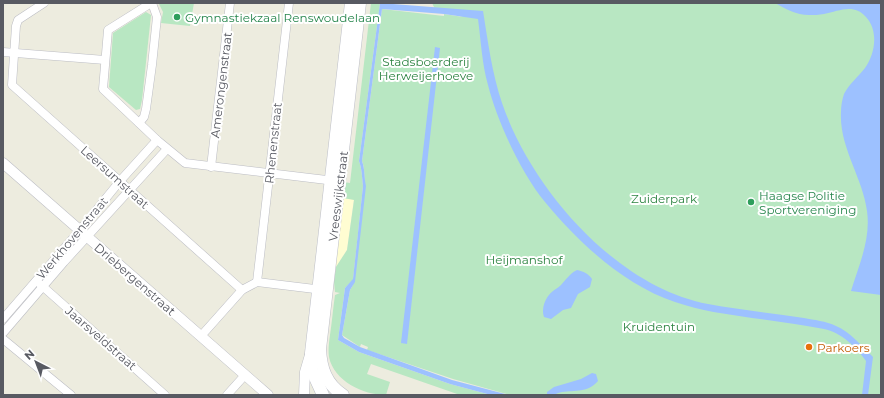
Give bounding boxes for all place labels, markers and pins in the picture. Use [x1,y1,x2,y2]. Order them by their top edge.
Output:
place label: Gymnastiekzaal Renswoudelaan [185,10,380,25]
marker: Gymnastiekzaal Renswoudelaan [172,12,182,22]
place label: Haagse Politie Sportvereniging [759,188,856,217]
marker: Haagse Politie Sportvereniging [746,197,756,207]
place label: Parkoers [817,340,870,355]
marker: Parkoers [804,342,814,352]

